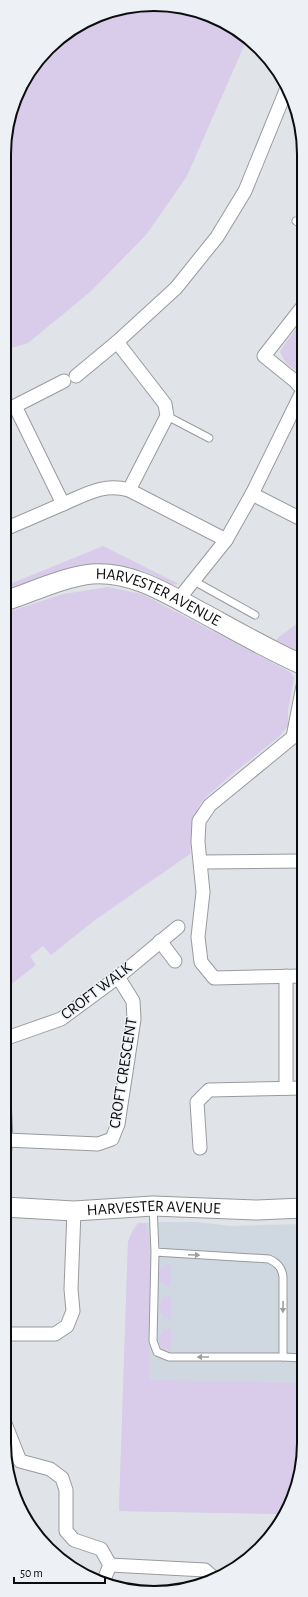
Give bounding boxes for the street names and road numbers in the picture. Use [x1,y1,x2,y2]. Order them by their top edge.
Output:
street label: HARVESTER AVENUE [95,566,223,629]
street label: CROFT WALK [58,959,134,1023]
street label: CROFT CRESCENT [106,1016,140,1130]
street label: HARVESTER AVENUE [86,1198,221,1218]

